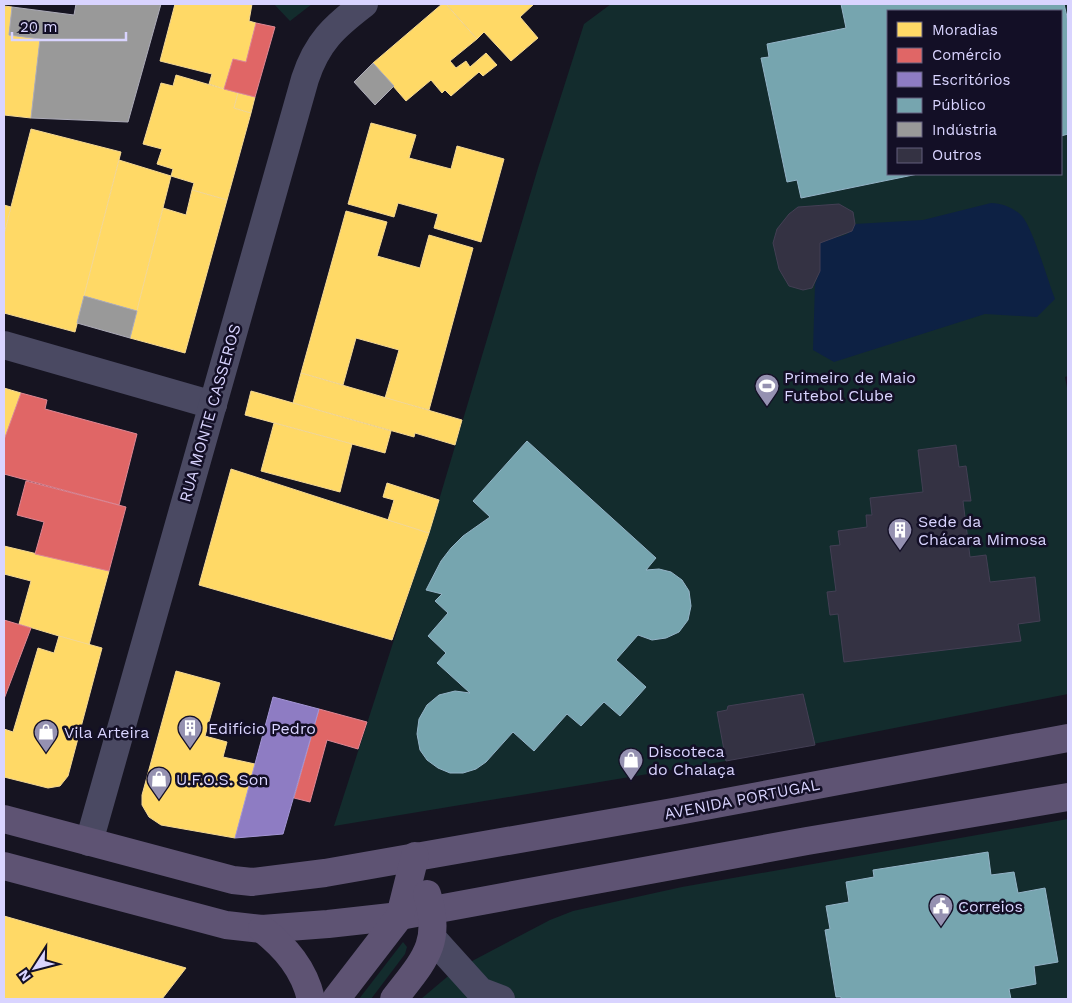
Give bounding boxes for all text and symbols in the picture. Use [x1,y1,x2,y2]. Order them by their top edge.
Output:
scale bar [12,10,126,42]
legend [887,10,1062,175]
text: 20 m [20,18,58,36]
text: Moradias [932,21,998,39]
text: Comércio [932,46,1002,64]
text: Escritórios [932,71,1010,89]
text: Público [932,96,986,114]
text: Indústria [932,121,998,139]
text: Outros [932,146,982,164]
street label: RUA MONTE CASSEROS [175,322,245,504]
place label: Primeiro de Maio Futebol Clube [784,368,916,405]
sports icon: Primeiro de Maio Futebol Clube [754,373,780,407]
place label: Sede da Chácara Mimosa [918,512,1047,549]
building icon: Sede da Chácara Mimosa [887,517,913,551]
building icon: Edifício Pedro [177,715,203,749]
shop icon: Vila Arteira [33,719,59,753]
place label: Edifício Pedro [208,719,316,738]
place label: Vila Arteira [64,723,149,742]
place label: Discoteca do Chalaça [648,742,735,779]
shop icon: Discoteca do Chalaça [618,747,644,781]
shop icon: U.F.O.S. Son [146,766,172,800]
place label: U.F.O.S. Son [176,770,268,789]
street label: AVENIDA PORTUGAL [663,775,822,823]
public building icon: Correios [928,893,954,927]
place label: Correios [958,897,1023,916]
north arrow [10,943,60,993]
text: N [15,967,34,985]

